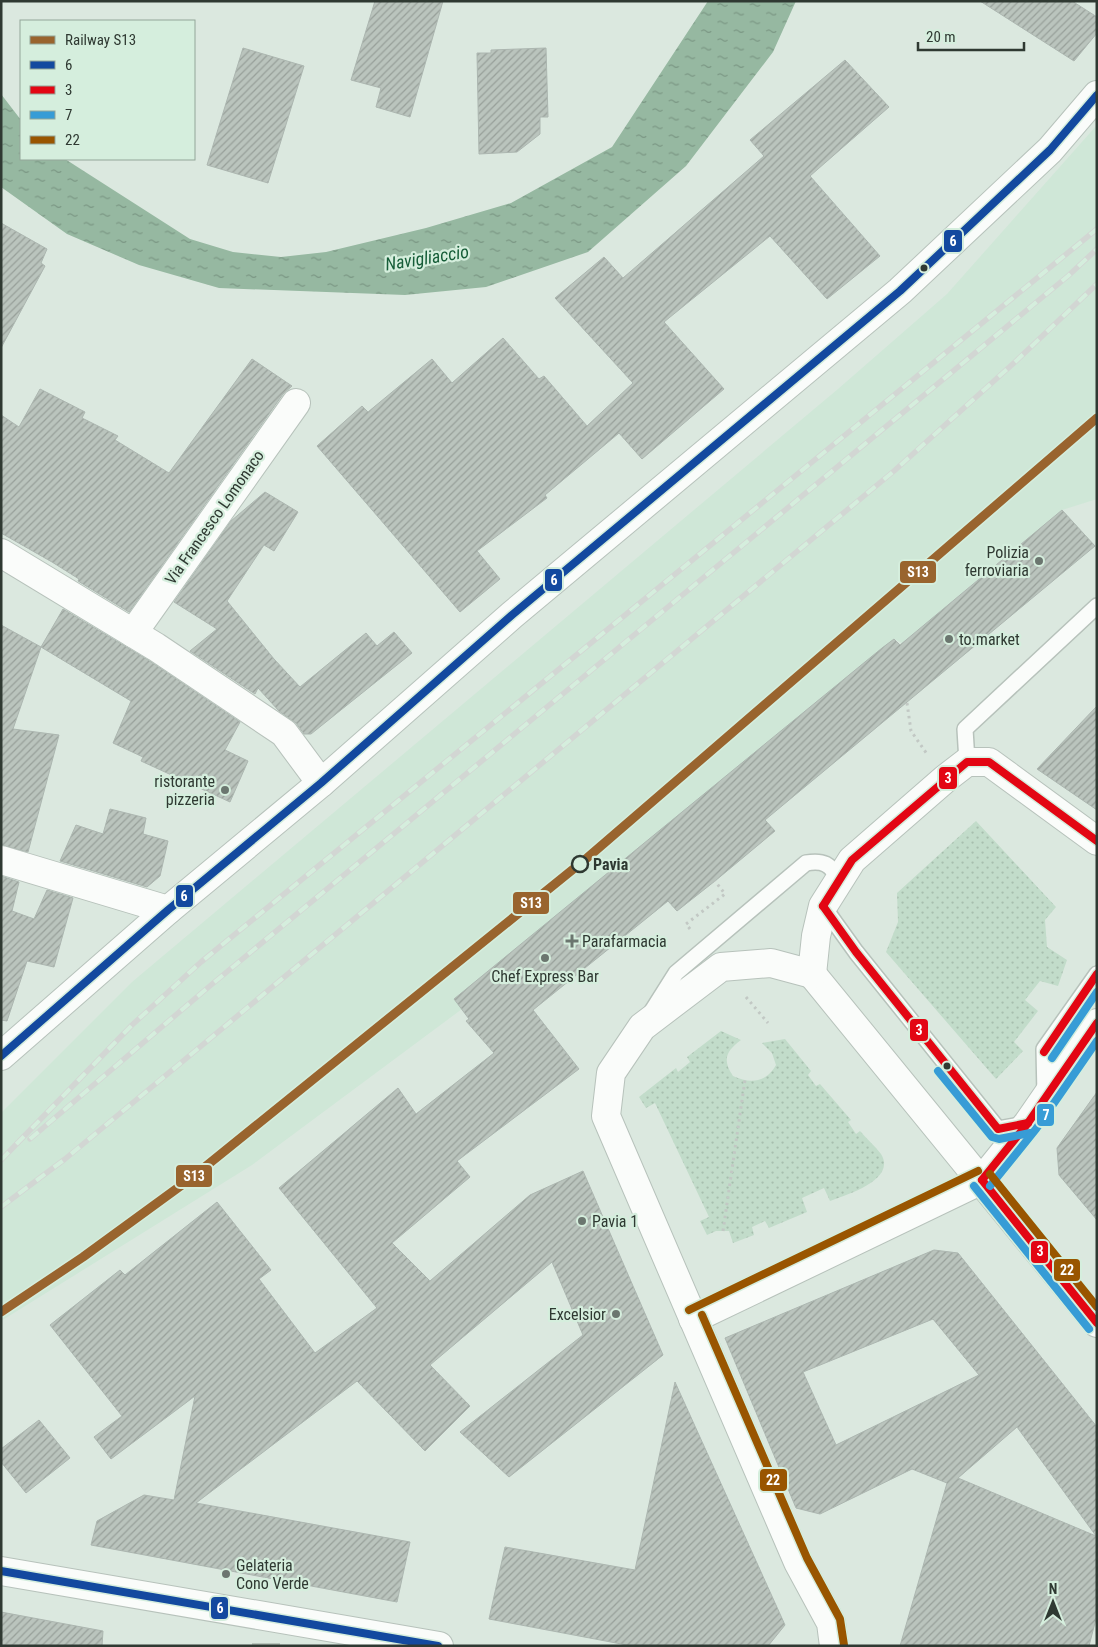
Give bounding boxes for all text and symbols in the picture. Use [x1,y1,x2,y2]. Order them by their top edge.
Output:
legend [20,20,195,160]
scale bar [918,20,1024,52]
text: 20 m [926,28,956,46]
text: Railway S13 [65,31,136,49]
text: 6 [65,56,72,74]
text: 3 [65,81,72,99]
text: 7 [65,106,72,124]
text: 22 [65,131,80,149]
line badge: 6 [943,229,963,253]
text: 6 [949,233,957,249]
water label: Navigliaccio [384,241,470,274]
unlabelled marker [919,263,929,273]
street label: Via Francesco Lomonaco [161,447,268,588]
place label: Polizia ferroviaria [965,543,1029,580]
marker: Polizia ferroviaria [1033,555,1045,567]
line badge: S13 [899,560,937,584]
text: S13 [907,564,929,580]
line badge: 6 [544,568,563,592]
text: 6 [550,572,558,588]
place label: to.market [959,630,1020,649]
marker: to.market [943,633,955,645]
line badge: 3 [938,766,958,790]
text: 3 [944,770,952,786]
place label: ristorante pizzeria [154,772,215,809]
marker: ristorante pizzeria [219,784,231,796]
marker: Pavia [571,855,589,873]
place label: Pavia [593,855,629,874]
line badge: 6 [175,884,194,908]
text: 6 [180,888,188,904]
line badge: S13 [512,891,550,915]
text: S13 [520,895,542,911]
place label: Parafarmacia [582,932,667,951]
marker: Parafarmacia [566,935,578,947]
marker: Chef Express Bar [539,952,551,964]
place label: Chef Express Bar [491,967,599,986]
line badge: 3 [909,1018,929,1042]
text: 3 [915,1022,923,1038]
unlabelled marker [942,1061,952,1071]
line badge: 7 [1036,1103,1055,1127]
text: 7 [1042,1107,1050,1123]
line badge: S13 [175,1164,213,1188]
text: S13 [183,1168,205,1184]
place label: Pavia 1 [592,1212,638,1231]
marker: Pavia 1 [576,1215,588,1227]
line badge: 3 [1030,1240,1049,1264]
text: 3 [1036,1243,1044,1259]
line badge: 22 [1053,1258,1081,1282]
text: 22 [1060,1262,1074,1278]
place label: Excelsior [549,1305,606,1324]
marker: Excelsior [610,1308,622,1320]
line badge: 22 [759,1468,788,1492]
text: 22 [766,1472,780,1488]
place label: Gelateria Cono Verde [236,1556,309,1593]
marker: Gelateria Cono Verde [220,1568,232,1580]
north arrow [1028,1577,1078,1627]
text: N [1049,1581,1057,1597]
line badge: 6 [210,1596,229,1620]
text: 6 [216,1600,224,1616]

